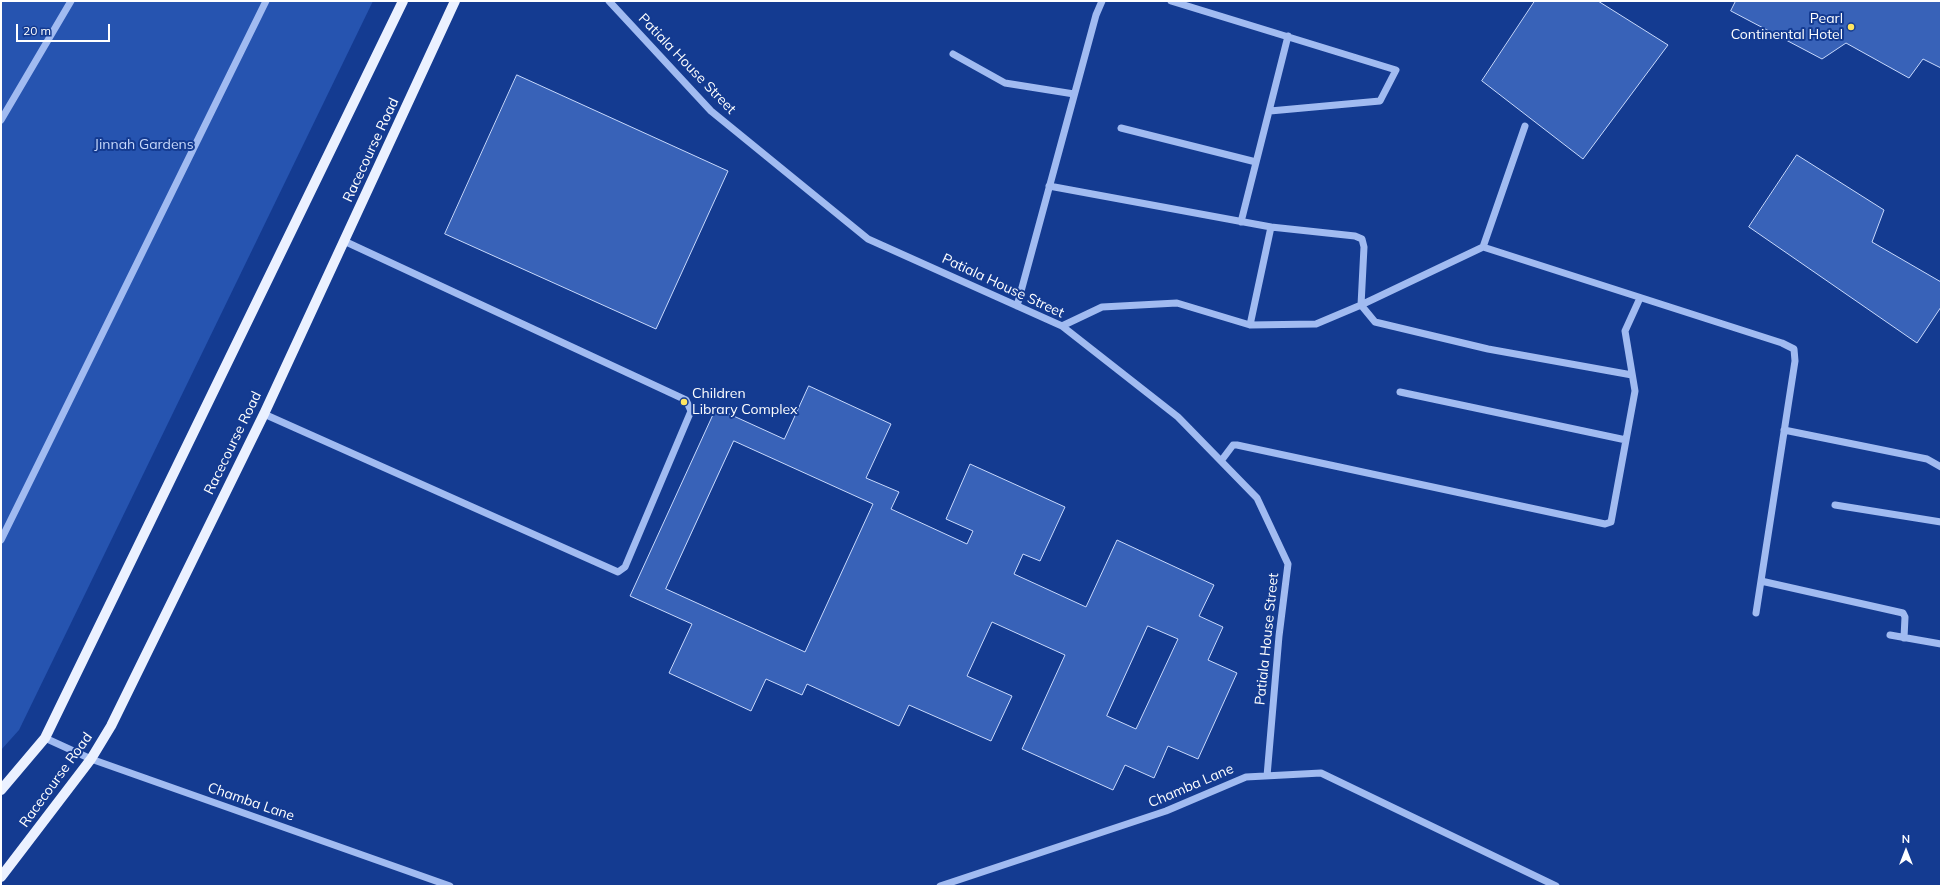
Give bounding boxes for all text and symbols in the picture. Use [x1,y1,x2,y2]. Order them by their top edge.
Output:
street label: Patiala House Street [635,10,739,118]
place label: Pearl Continental Hotel [1731,11,1843,44]
scale bar [18,16,112,42]
marker: Pearl Continental Hotel [1846,22,1856,32]
text: 20 m [23,23,51,38]
street label: Racecourse Road [340,95,402,205]
park label: Jinnah Gardens [94,137,194,153]
street label: Patiala House Street [939,250,1067,322]
place label: Children Library Complex [692,386,798,418]
street label: Racecourse Road [201,389,265,497]
marker: Children Library Complex [679,397,689,407]
street label: Patiala House Street [1252,572,1282,706]
street label: Racecourse Road [16,729,96,831]
street label: Chamba Lane [1146,761,1236,811]
street label: Chamba Lane [205,779,297,825]
north arrow [1886,831,1926,871]
text: N [1902,832,1910,846]

